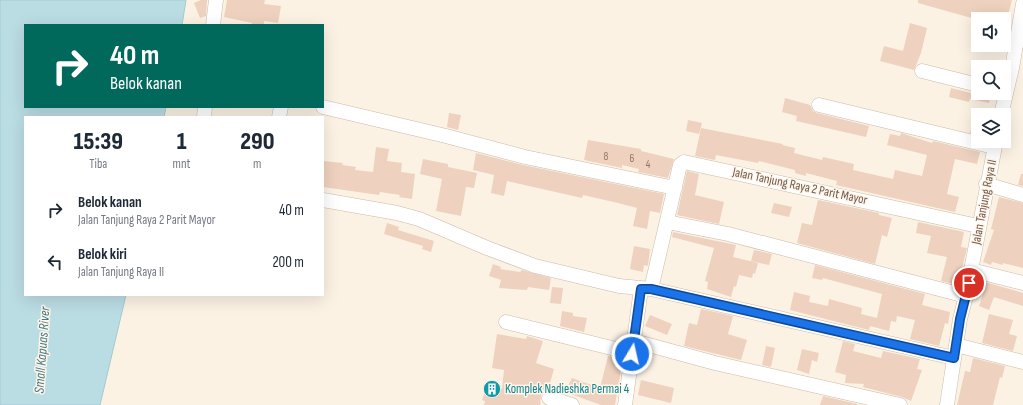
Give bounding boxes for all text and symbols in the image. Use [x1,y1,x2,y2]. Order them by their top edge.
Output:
map controls [971,12,1011,148]
button: sound [971,12,1011,52]
text: 40 m [110,39,159,72]
icon: right [44,40,96,92]
button: search [971,60,1011,100]
text: Belok kanan [110,73,182,94]
button: layers [971,108,1011,148]
text: 15:39 [74,127,123,156]
text: 1 [177,127,186,156]
text: 290 [240,127,274,156]
house number: 8 [604,150,609,163]
house number: 6 [630,152,635,165]
text: Tiba [89,156,107,172]
text: mnt [173,156,191,172]
text: m [253,156,261,172]
house number: 4 [646,158,651,171]
street label: Jalan Tanjung Raya II [968,158,1000,247]
street label: Jalan Tanjung Raya 2 Parit Mayor [730,164,869,208]
text: Belok kanan [78,193,142,212]
icon: right [44,199,66,221]
text: 40 m [279,201,304,220]
text: Jalan Tanjung Raya 2 Parit Mayor [78,212,216,228]
text: Belok kiri [78,245,127,264]
icon: left [44,251,66,273]
text: 200 m [272,253,304,272]
text: Jalan Tanjung Raya II [78,264,164,280]
pin [952,266,986,300]
icon: arrive [958,272,980,294]
water label: Small Kapuas River [30,305,54,394]
position arrow [611,333,653,375]
building icon: Komplek Nadieshka Permai 4 [482,379,502,399]
place label: Komplek Nadieshka Permai 4 [505,381,630,397]

